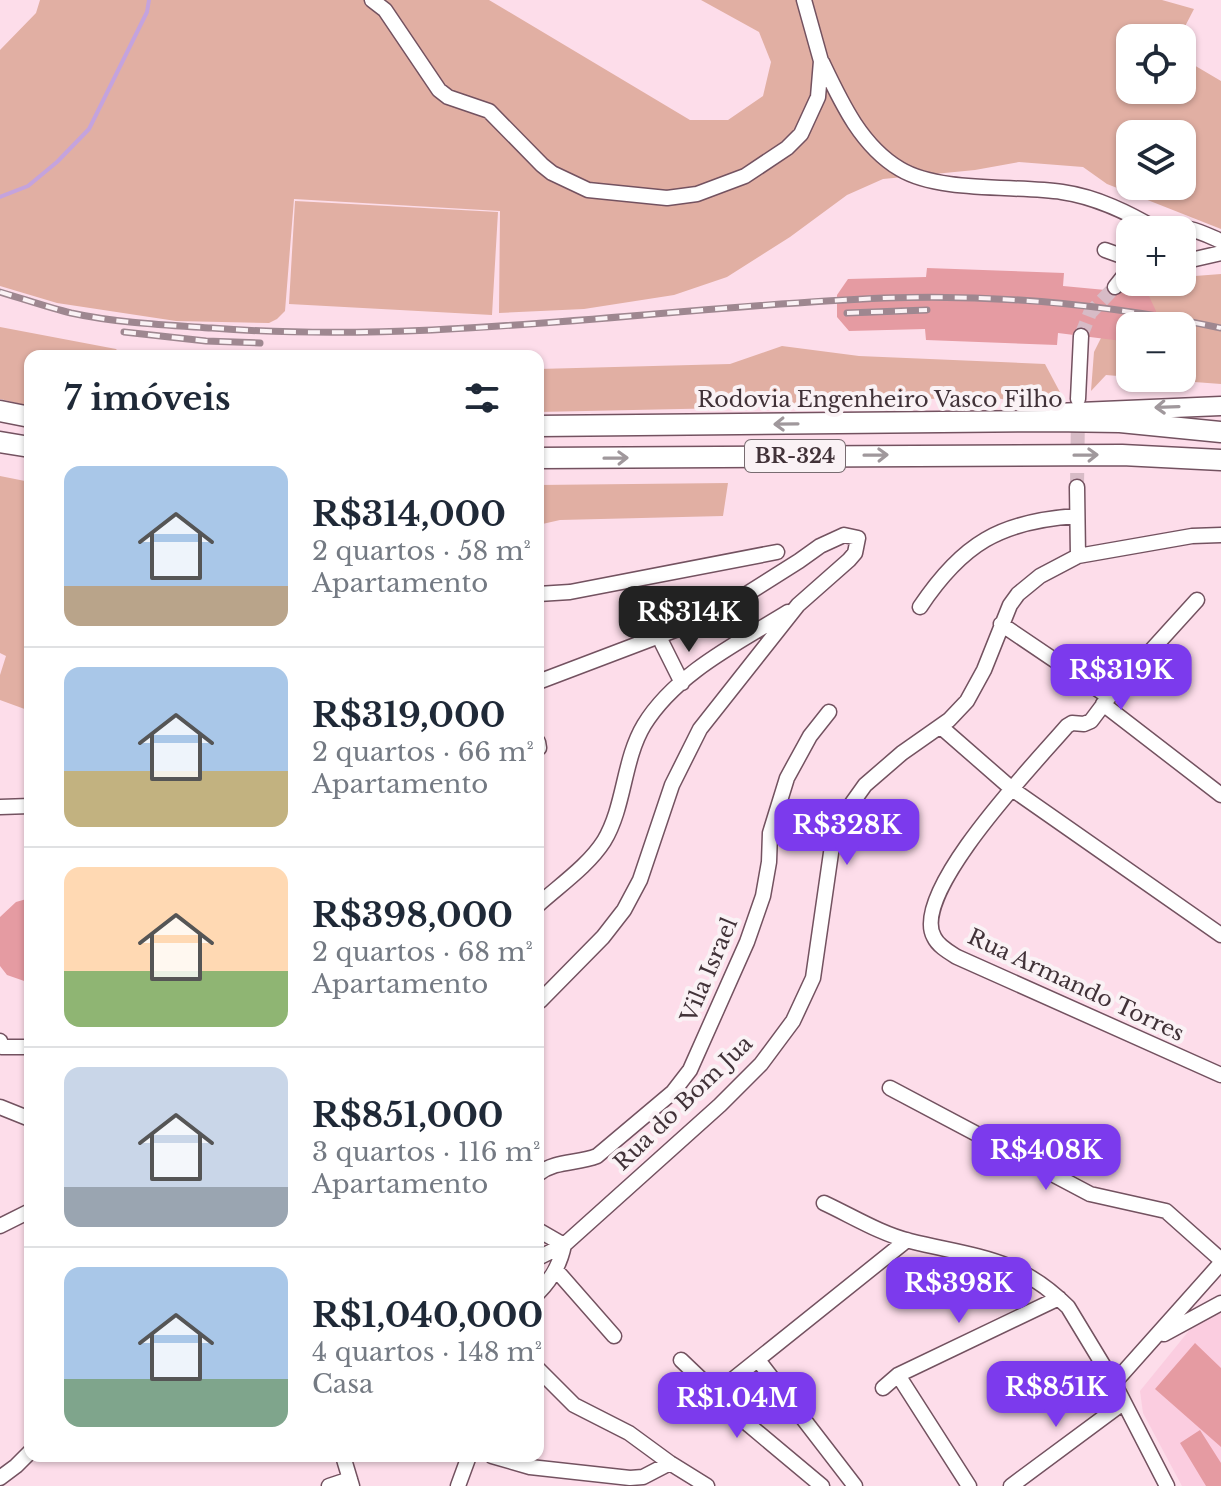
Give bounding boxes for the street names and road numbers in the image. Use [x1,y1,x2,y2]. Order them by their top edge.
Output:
street label: Rodovia Engenheiro Vasco Filho [697,386,1063,413]
road number: BR-324 [745,440,845,472]
street label: Vila Israel [674,913,743,1027]
street label: Rua Armando Torres [963,923,1189,1047]
street label: Rua do Bom Jua [608,1029,758,1176]

